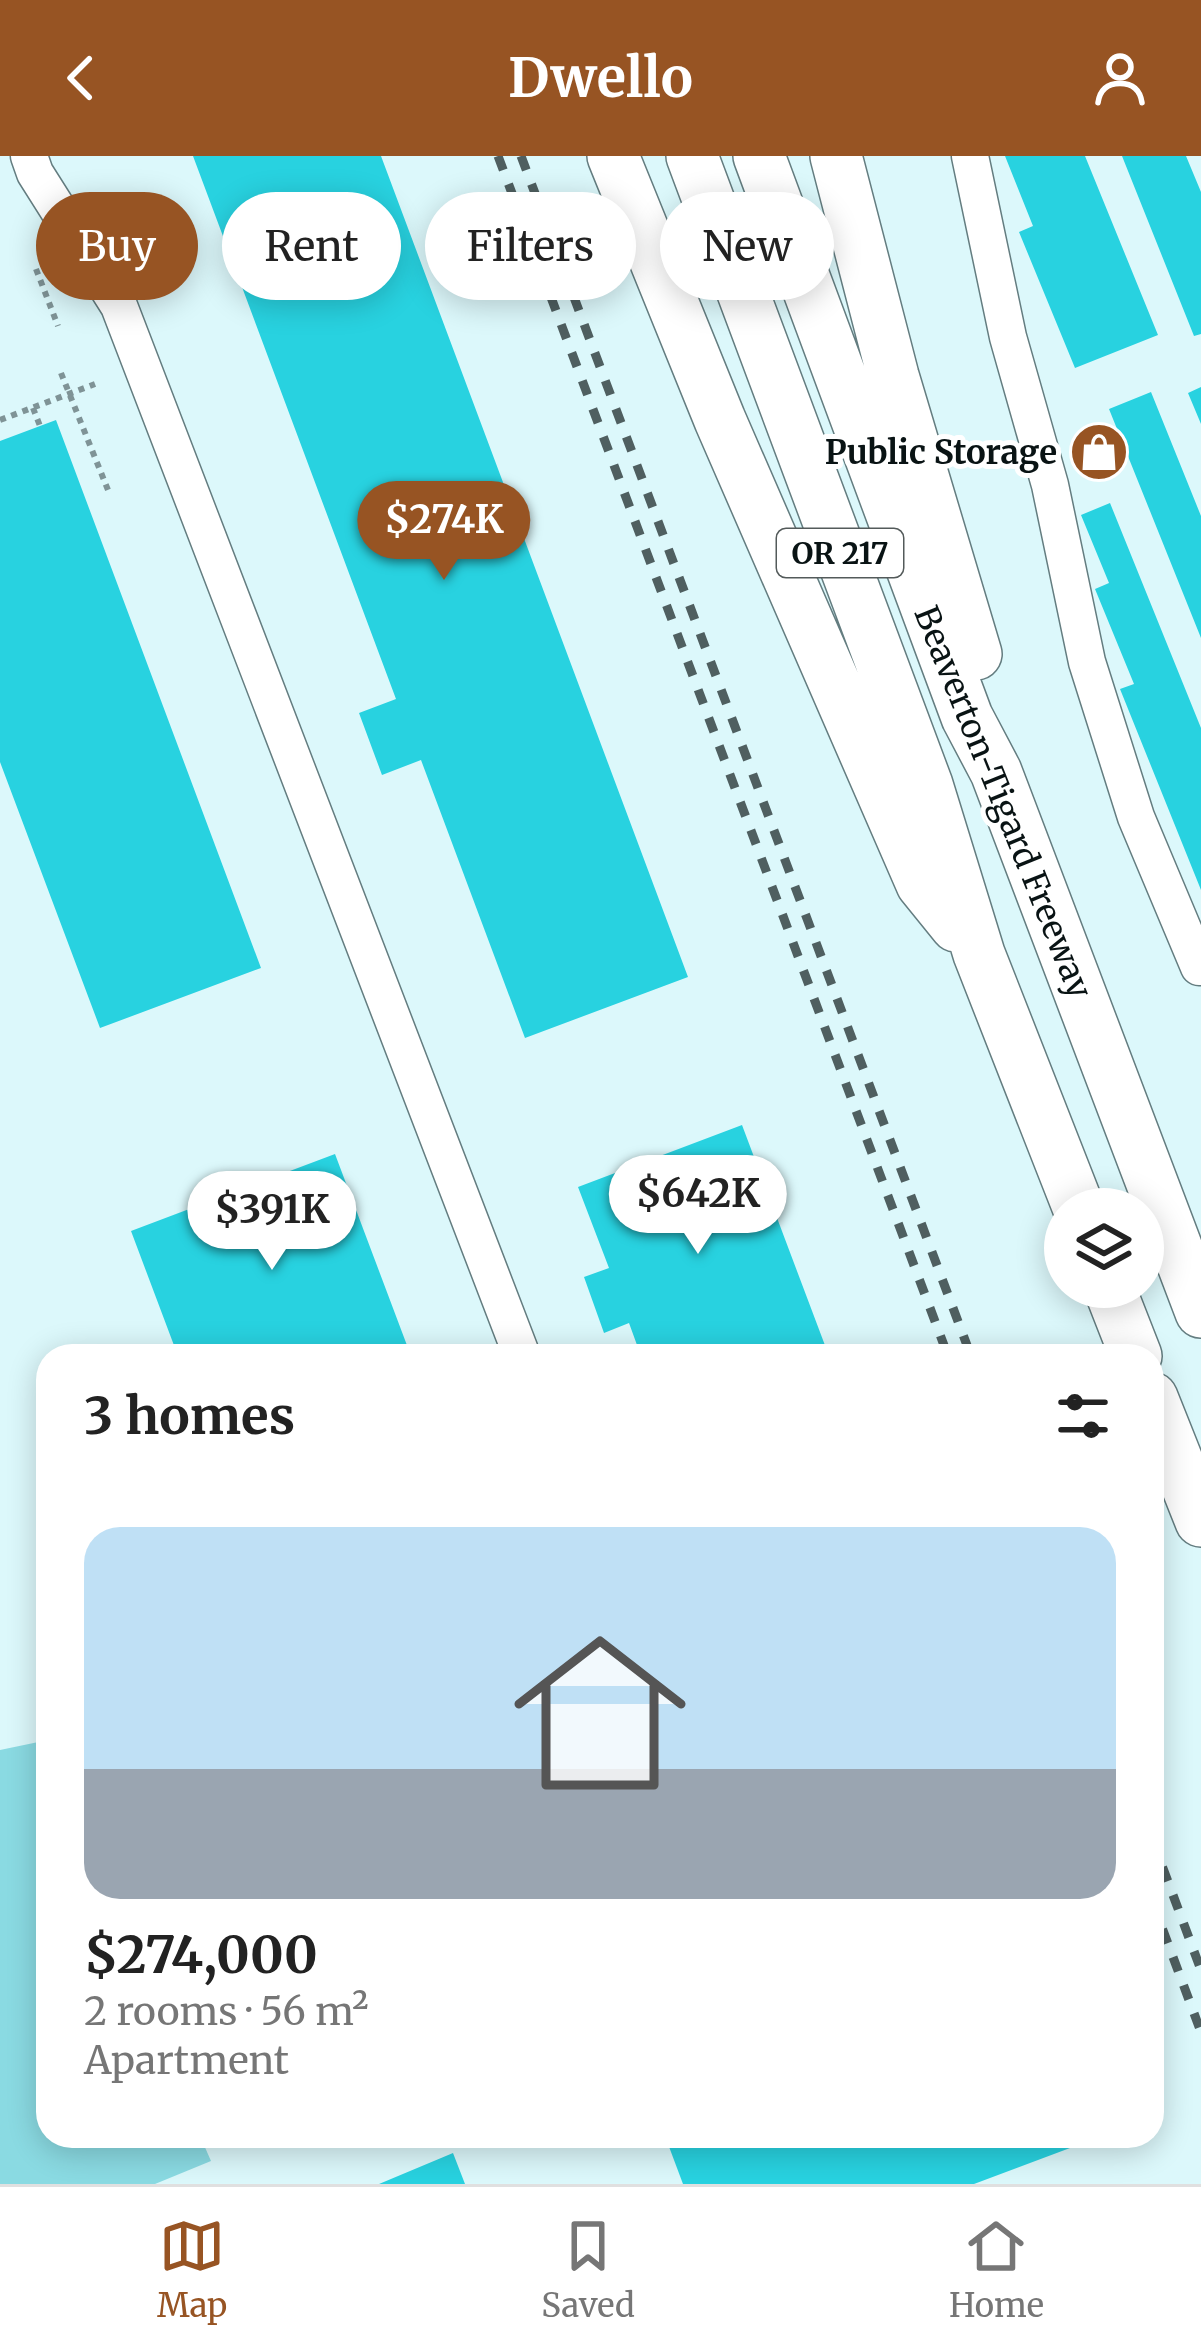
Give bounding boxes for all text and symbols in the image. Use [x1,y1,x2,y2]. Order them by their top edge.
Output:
text: Dwello [508,44,693,112]
icon: back [48,45,114,111]
icon: person [1087,45,1153,111]
chip: Buy [36,192,198,300]
chip: Rent [222,192,401,300]
chip: Filters [425,192,636,300]
chip: New [660,192,834,300]
shop icon: Public Storage [1068,421,1130,483]
place label: Public Storage [825,432,1057,473]
pin: $274K [360,481,528,583]
text: $274K [384,495,504,544]
road number: OR 217 [777,529,903,577]
street label: Beaverton-Tigard Freeway [905,600,1101,1005]
pin: $642K [614,1155,782,1257]
text: $642K [636,1169,760,1218]
pin: $391K [188,1171,356,1273]
text: $391K [214,1185,330,1234]
map controls [1044,1188,1164,1308]
button: layers [1044,1188,1164,1308]
icon: filters [1050,1383,1116,1449]
text: 3 homes [84,1384,295,1448]
icon: home [492,1605,708,1821]
text: $274,000 [84,1923,318,1987]
text: 2 rooms · 56 m² [84,1987,369,2036]
text: Apartment [84,2036,289,2085]
tab: Map [157,2213,227,2326]
tab: Saved [541,2213,635,2326]
tab: Home [949,2213,1044,2326]

